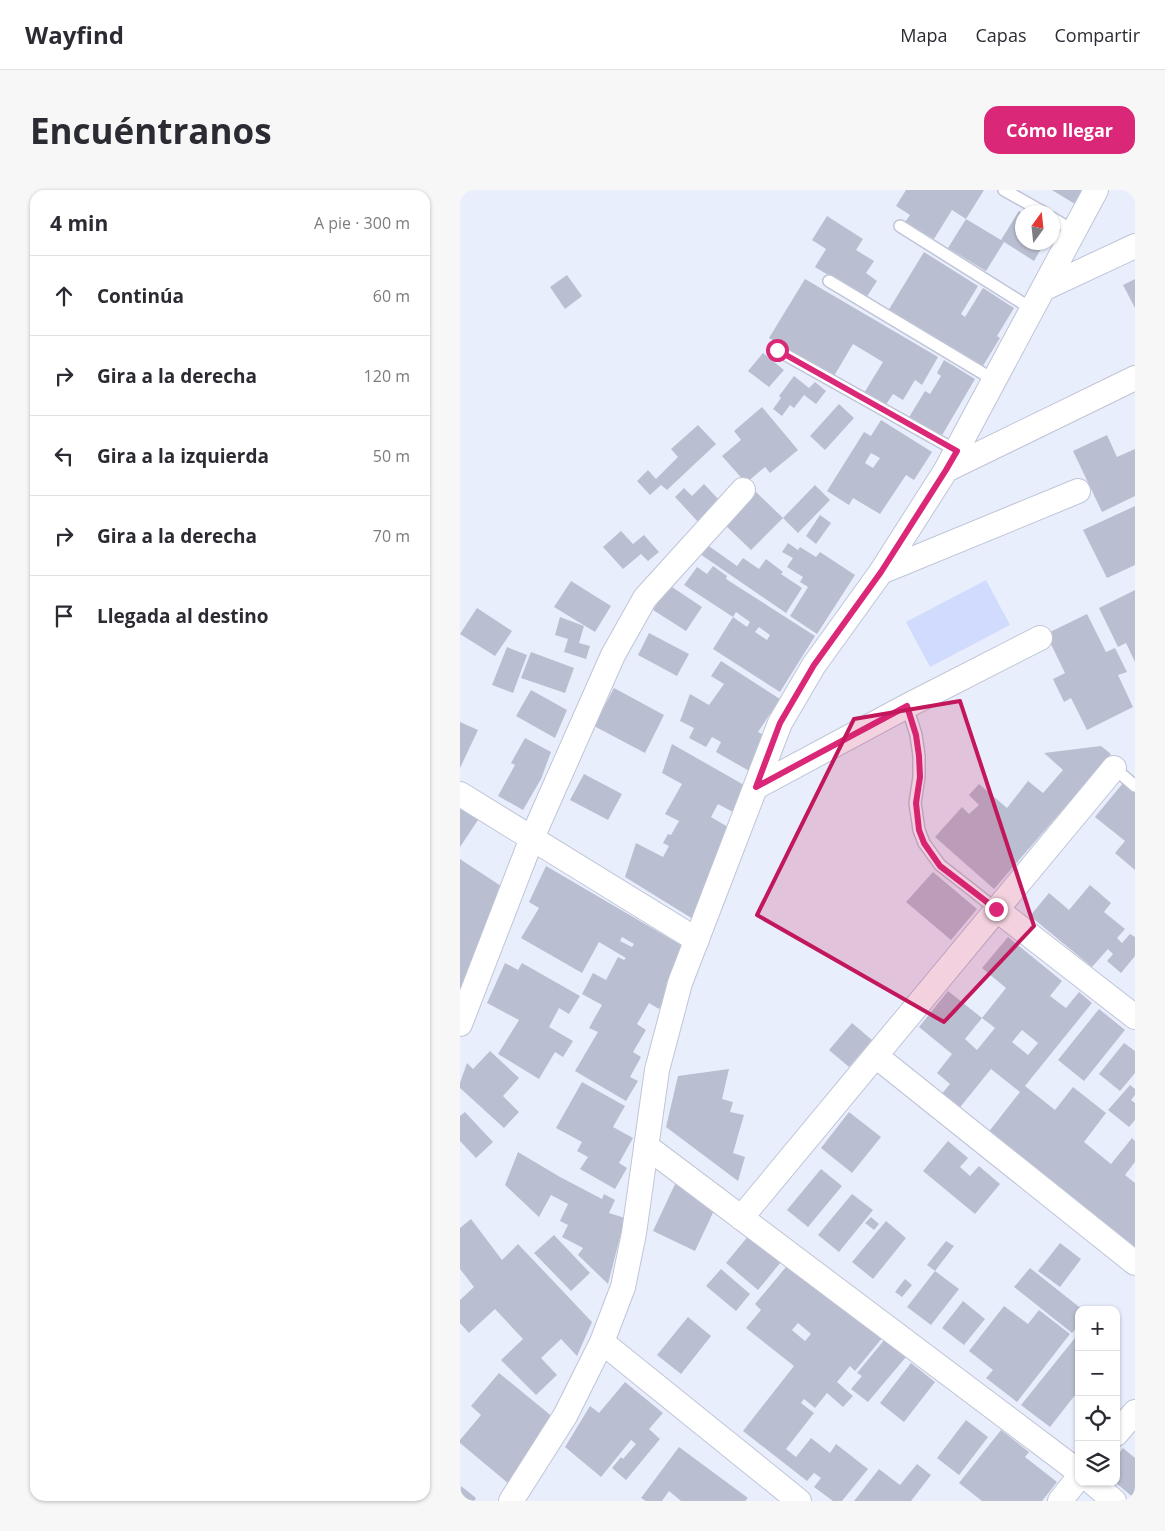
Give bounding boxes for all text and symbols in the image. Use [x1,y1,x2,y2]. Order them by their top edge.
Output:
text: Wayfind [25,18,124,51]
text: Mapa [900,23,948,47]
text: Capas [976,23,1026,47]
text: Compartir [1054,23,1140,47]
button: Cómo llegar [984,106,1135,154]
text: Encuéntranos [30,107,272,154]
north arrow [1015,205,1060,250]
text: 4 min [50,209,108,237]
text: A pie · 300 m [314,212,410,234]
icon: ahead [50,282,78,310]
text: Continúa [97,283,184,309]
text: 60 m [373,285,410,307]
route start [766,339,789,362]
icon: right [50,362,78,390]
text: Gira a la derecha [97,363,257,389]
text: 120 m [364,365,410,387]
icon: left [50,442,78,470]
text: Gira a la izquierda [97,443,269,469]
text: 50 m [373,445,410,467]
icon: right [50,522,78,550]
text: Gira a la derecha [97,523,257,549]
text: 70 m [373,525,410,547]
icon: arrive [50,602,78,630]
text: Llegada al destino [97,603,269,629]
route end [985,898,1008,921]
map controls [1075,1306,1120,1486]
button: + [1075,1306,1120,1351]
button: − [1075,1351,1120,1396]
button: locate [1075,1396,1120,1441]
button: layers [1075,1441,1120,1486]

